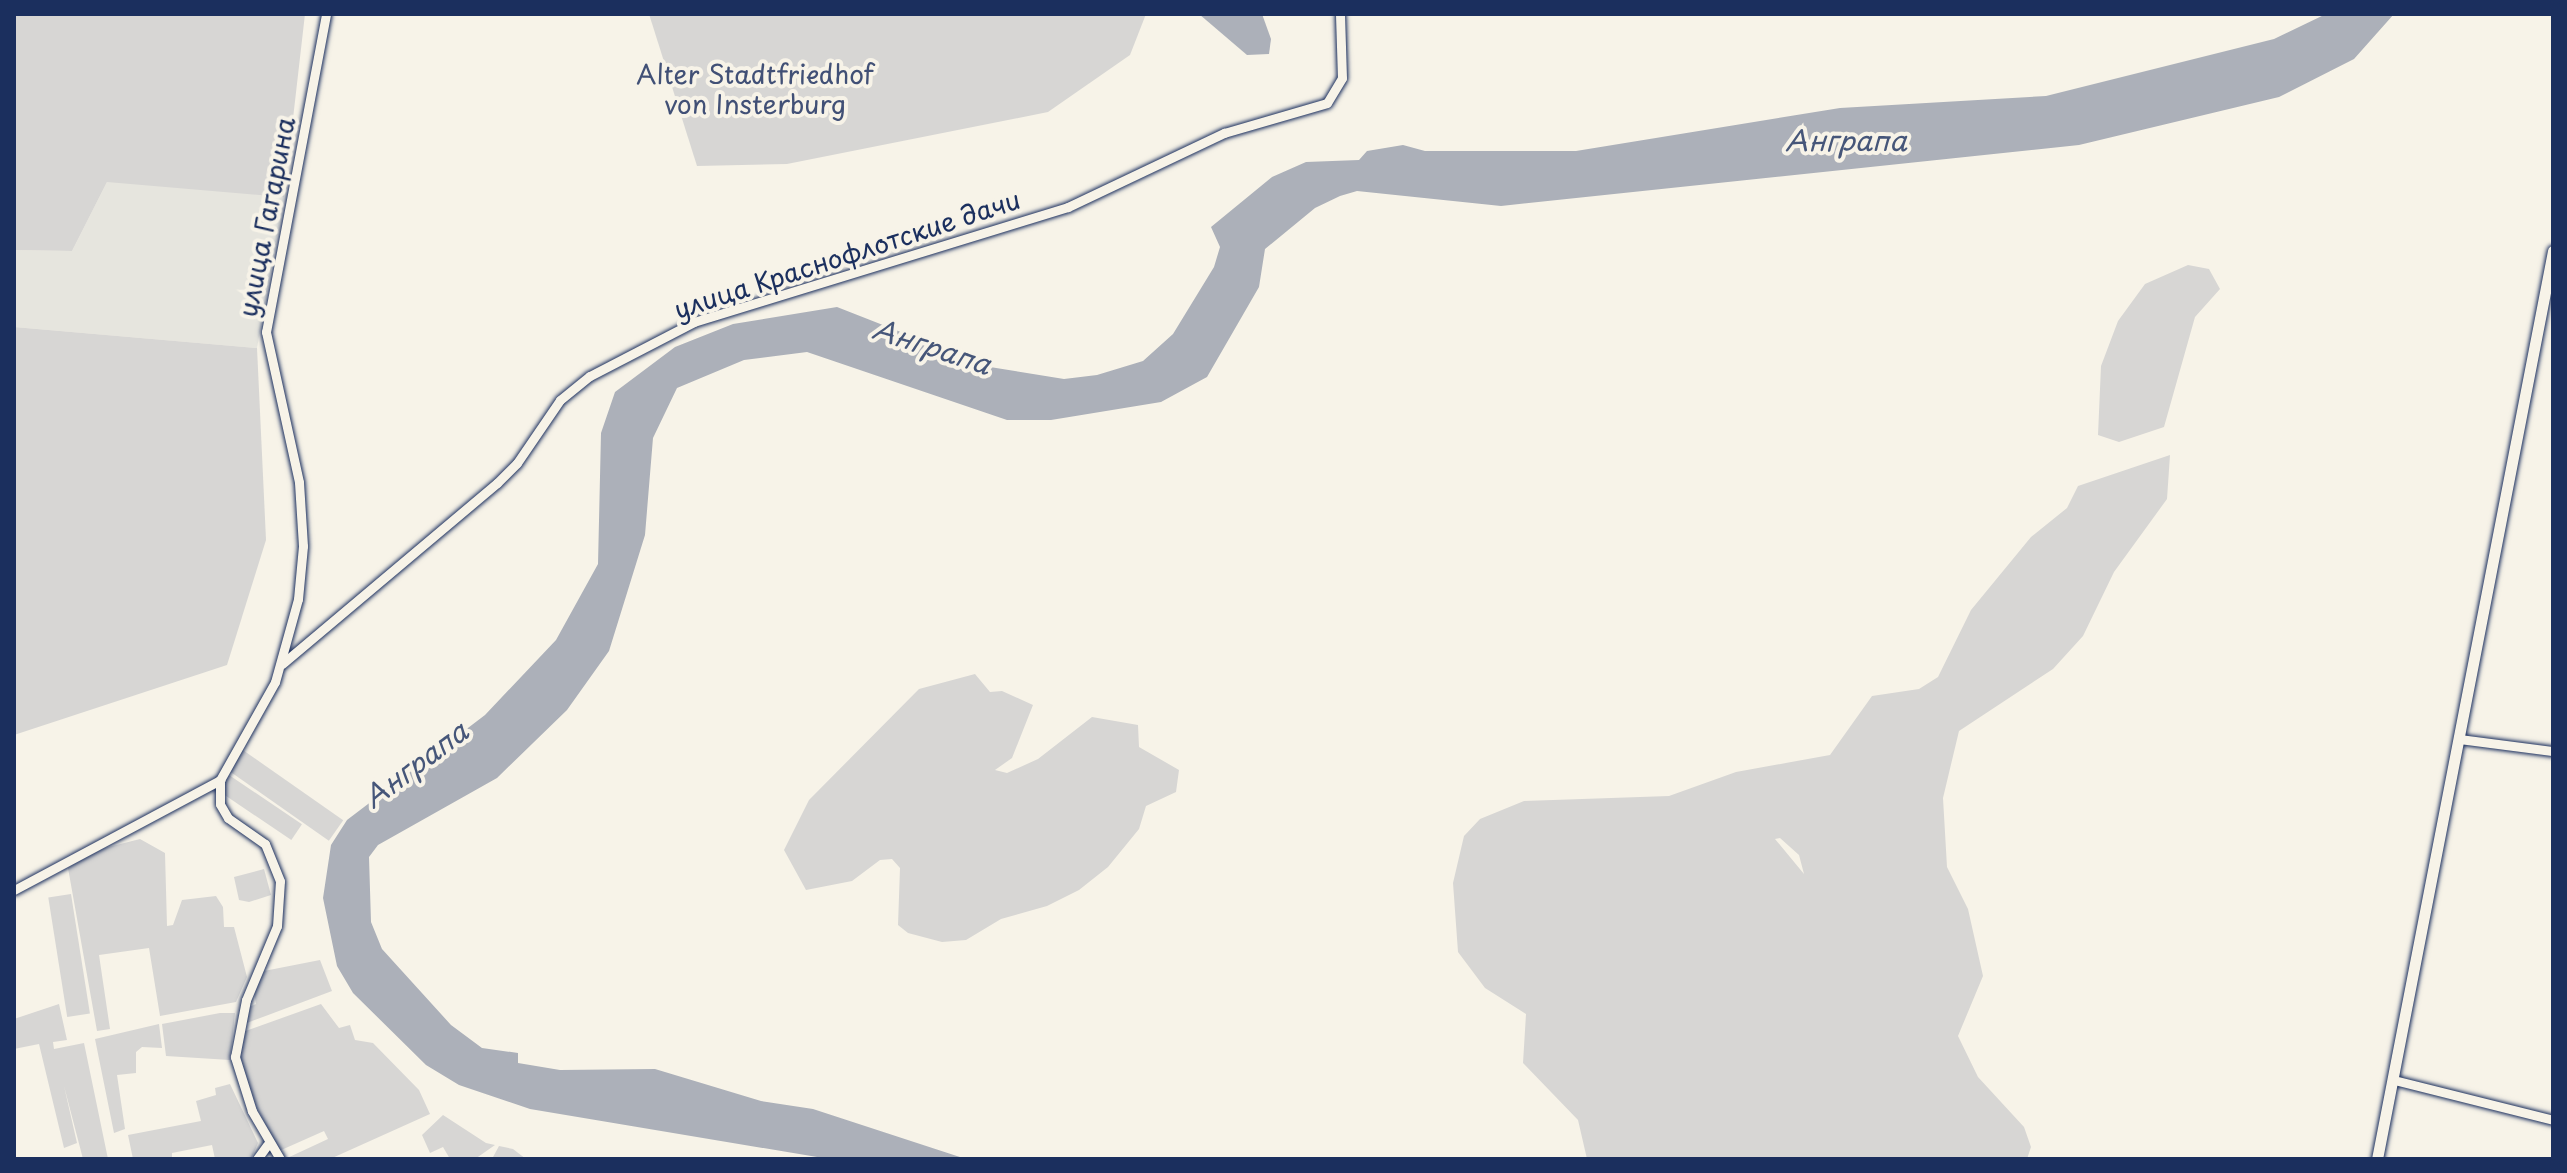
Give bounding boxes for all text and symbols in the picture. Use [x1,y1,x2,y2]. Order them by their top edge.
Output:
park label: Alter Stadtfriedhof von Insterburg [636,58,874,120]
street label: улица Гагарина [231,114,301,320]
water label: Анграпа [1785,123,1907,157]
street label: улица Краснофлотские дачи [669,183,1025,325]
water label: Анграпа [869,311,995,381]
water label: Анграпа [356,714,474,814]

